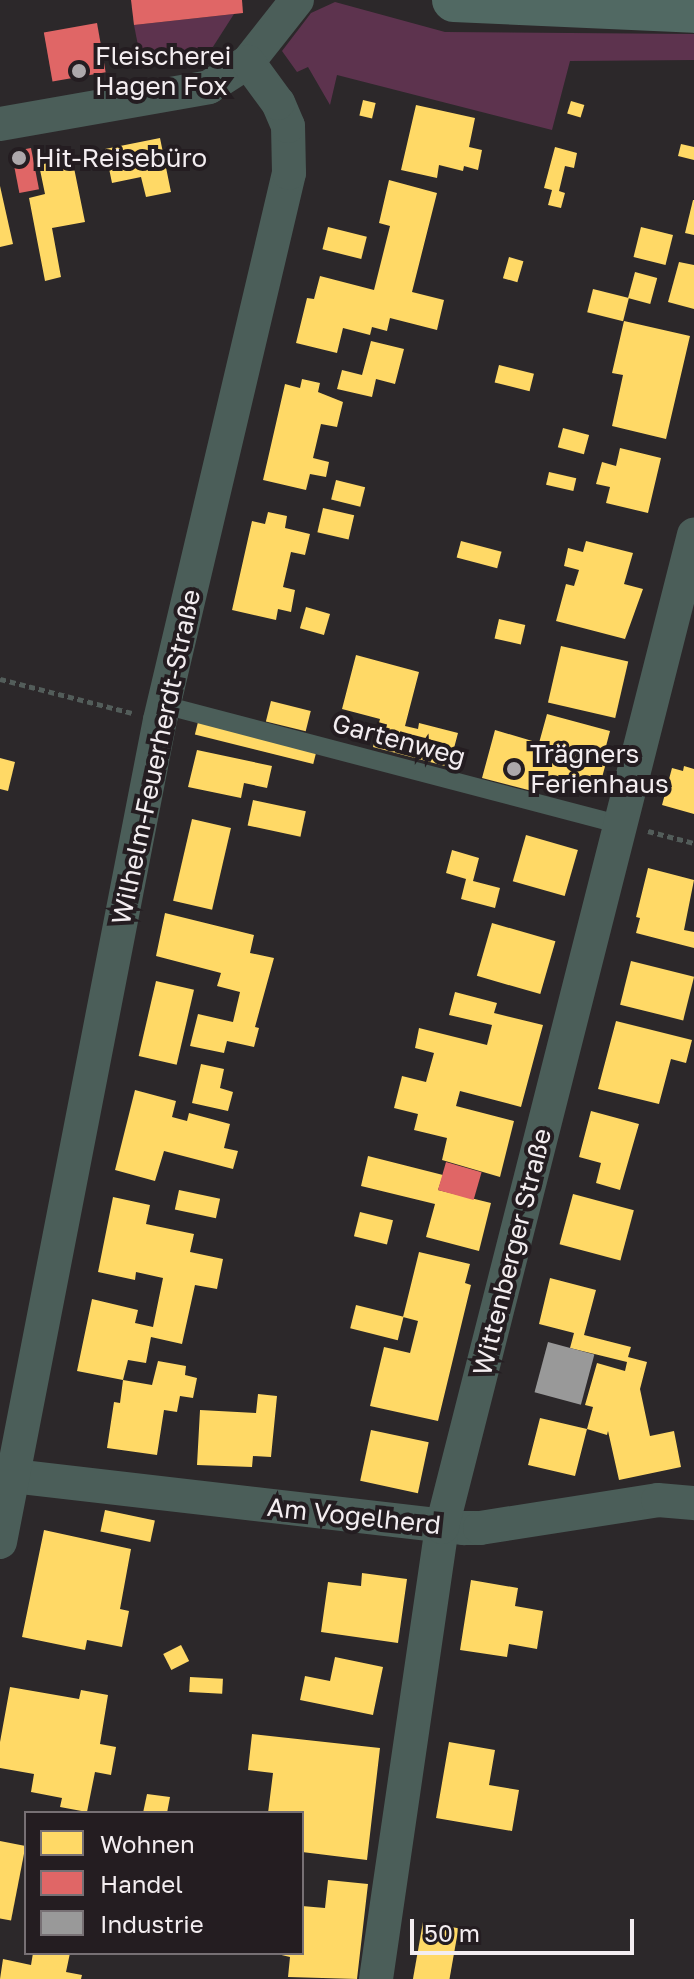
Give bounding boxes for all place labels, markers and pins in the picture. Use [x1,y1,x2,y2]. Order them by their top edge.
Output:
place label: Fleischerei Hagen Fox [95,40,232,102]
marker: Fleischerei Hagen Fox [70,62,88,80]
place label: Hit-Reisebüro [35,142,207,174]
marker: Hit-Reisebüro [10,149,28,167]
place label: Trägners Ferienhaus [530,738,669,800]
marker: Trägners Ferienhaus [505,760,523,778]

